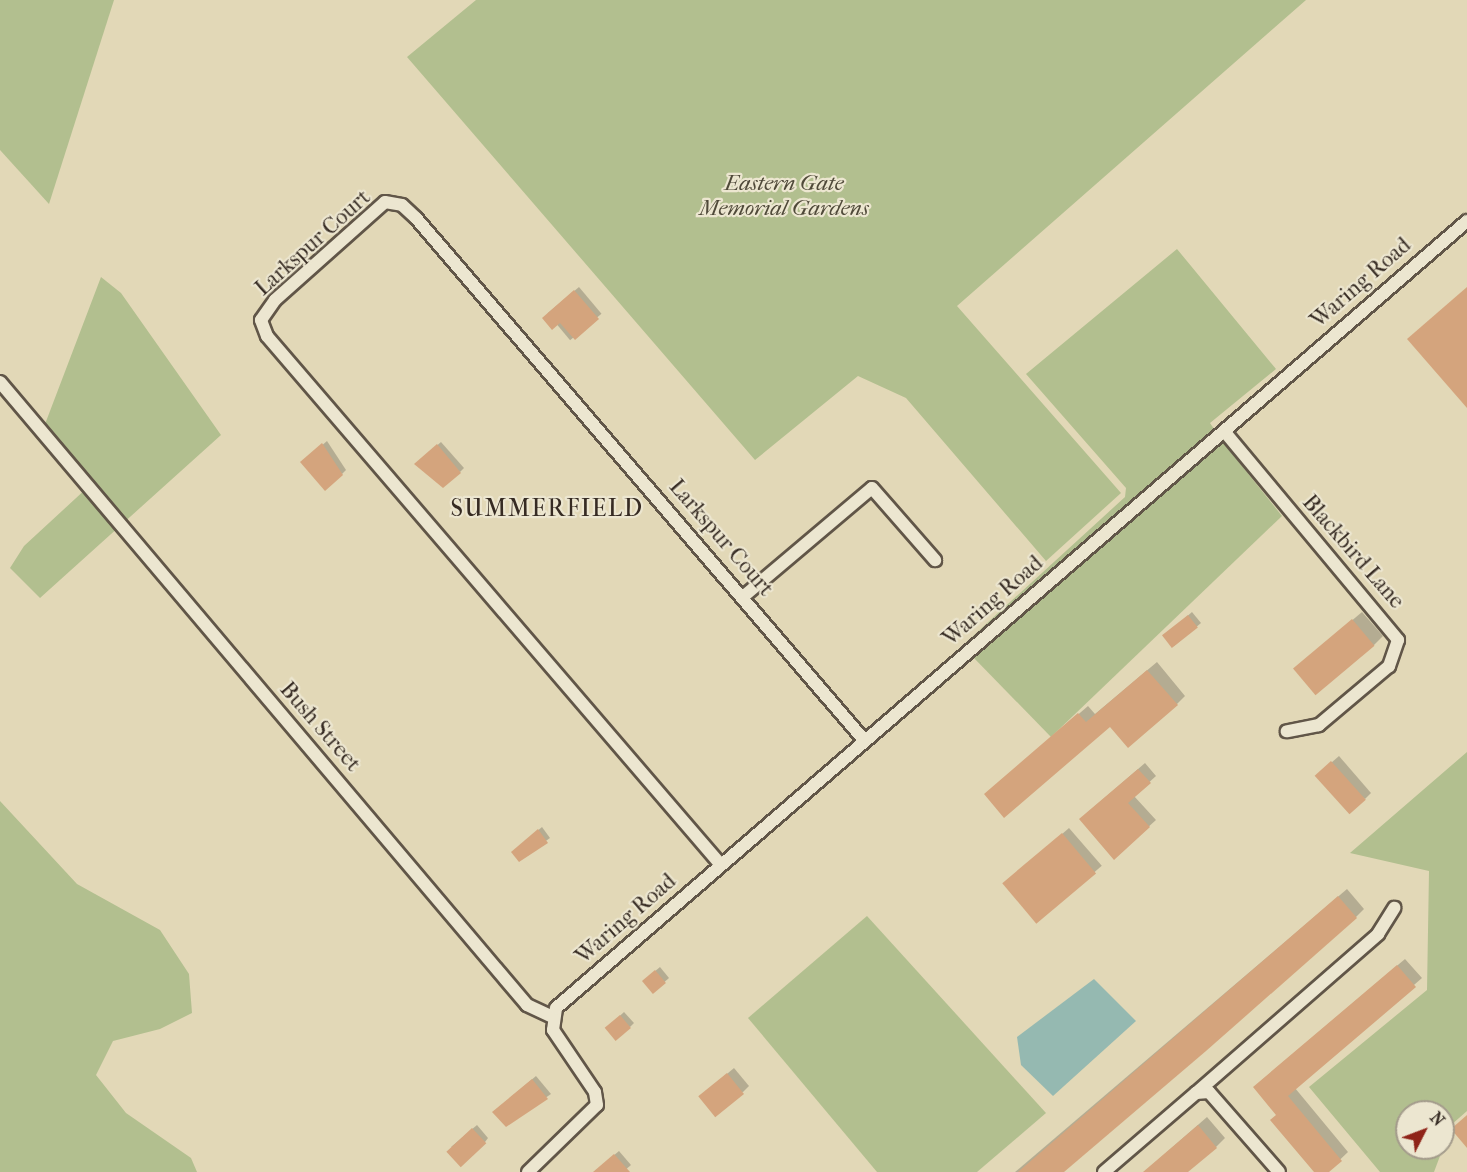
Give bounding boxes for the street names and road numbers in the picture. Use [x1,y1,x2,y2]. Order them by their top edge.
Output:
street label: Larkspur Court [250,184,376,302]
street label: Waring Road [1305,232,1417,334]
street label: Larkspur Court [663,474,779,602]
street label: Blackbird Lane [1296,490,1410,614]
street label: Waring Road [937,550,1049,652]
street label: Bush Street [274,677,366,777]
street label: Waring Road [570,868,682,970]

